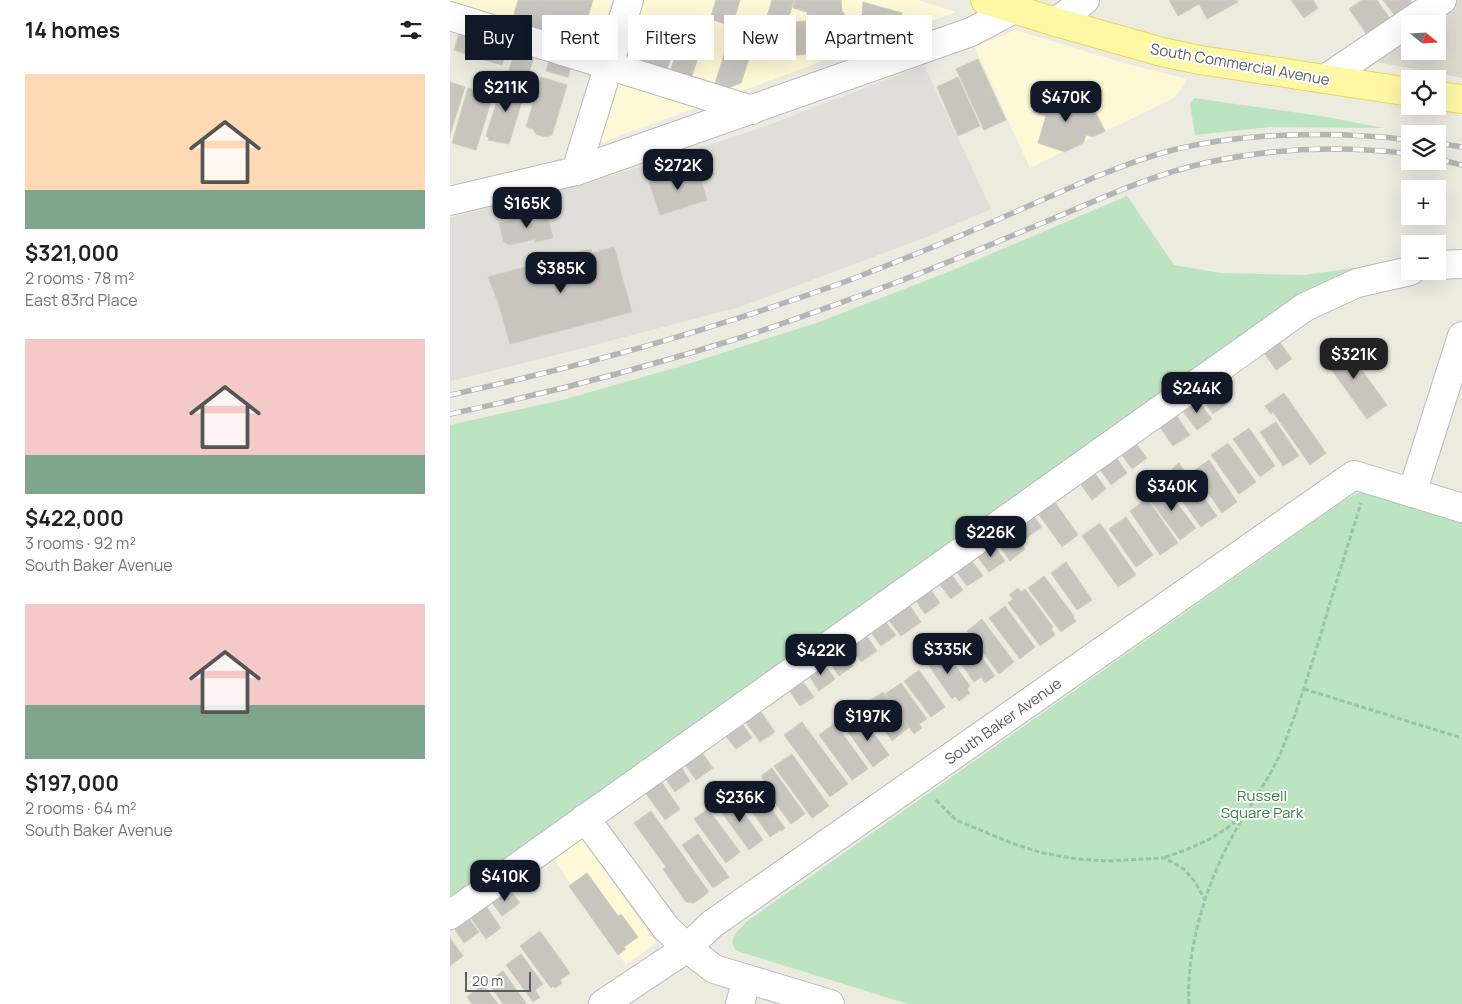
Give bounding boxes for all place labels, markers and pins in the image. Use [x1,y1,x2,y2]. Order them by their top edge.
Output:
pin: $211K [471,70,541,113]
pin: $470K [1031,80,1101,123]
pin: $272K [643,148,713,191]
pin: $165K [492,186,562,229]
pin: $385K [526,252,596,294]
pin: $321K [1319,338,1389,380]
pin: $244K [1162,372,1232,414]
pin: $340K [1137,470,1207,512]
pin: $226K [956,516,1026,558]
pin: $335K [913,632,983,675]
pin: $422K [786,634,856,676]
pin: $197K [833,700,903,742]
pin: $236K [705,780,775,823]
pin: $410K [470,860,540,902]

